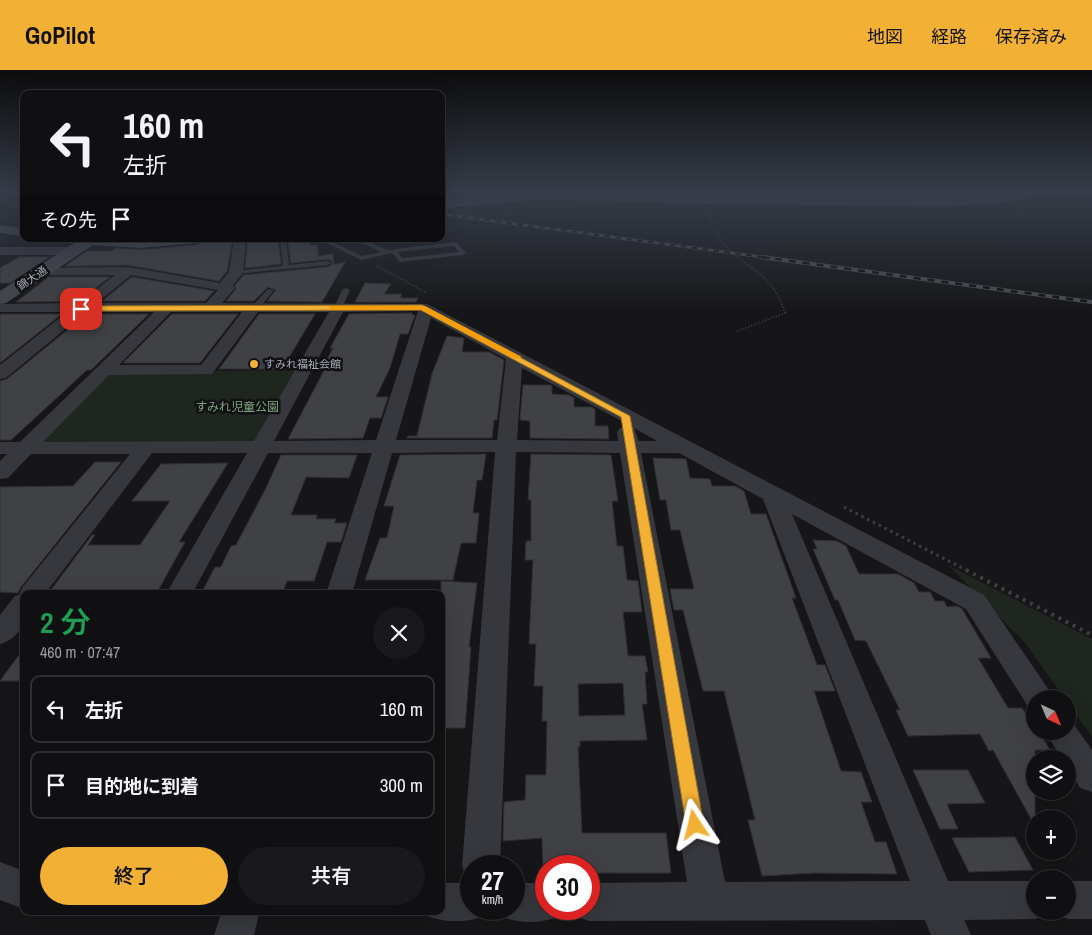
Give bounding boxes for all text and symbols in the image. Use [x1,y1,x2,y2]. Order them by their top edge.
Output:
text: GoPilot [25,19,95,51]
text: 地図 [867,24,903,49]
text: 経路 [931,24,967,49]
text: 保存済み [995,24,1067,49]
text: 160 m [123,102,204,149]
icon: left [40,110,105,175]
text: 左折 [123,150,167,180]
icon: arrive [107,205,135,233]
text: その先 [40,207,97,233]
street label: 錦大通 [14,263,50,293]
pin [60,288,102,330]
icon: arrive [67,295,95,323]
place label: すみれ福祉会館 [264,357,341,371]
marker: すみれ福祉会館 [248,358,260,370]
park label: すみれ児童公園 [195,399,279,415]
text: 2 分 [40,602,91,642]
button: close [373,607,425,659]
text: 460 m · 07:47 [40,641,120,663]
north arrow [1026,690,1076,740]
map controls [1026,690,1076,920]
icon: left [42,695,70,723]
text: 160 m [380,696,423,722]
text: 左折 [85,697,123,723]
button: layers [1026,750,1076,800]
icon: arrive [42,771,70,799]
text: 300 m [380,772,423,798]
text: 目的地に到着 [85,773,199,799]
position arrow [668,798,720,850]
button: + [1026,810,1076,860]
button: 終了 [40,847,228,905]
button: 共有 [238,847,425,905]
speed limit sign: 30 [535,855,600,920]
text: 27 [481,864,504,898]
button: − [1026,870,1076,920]
text: km/h [482,892,503,908]

